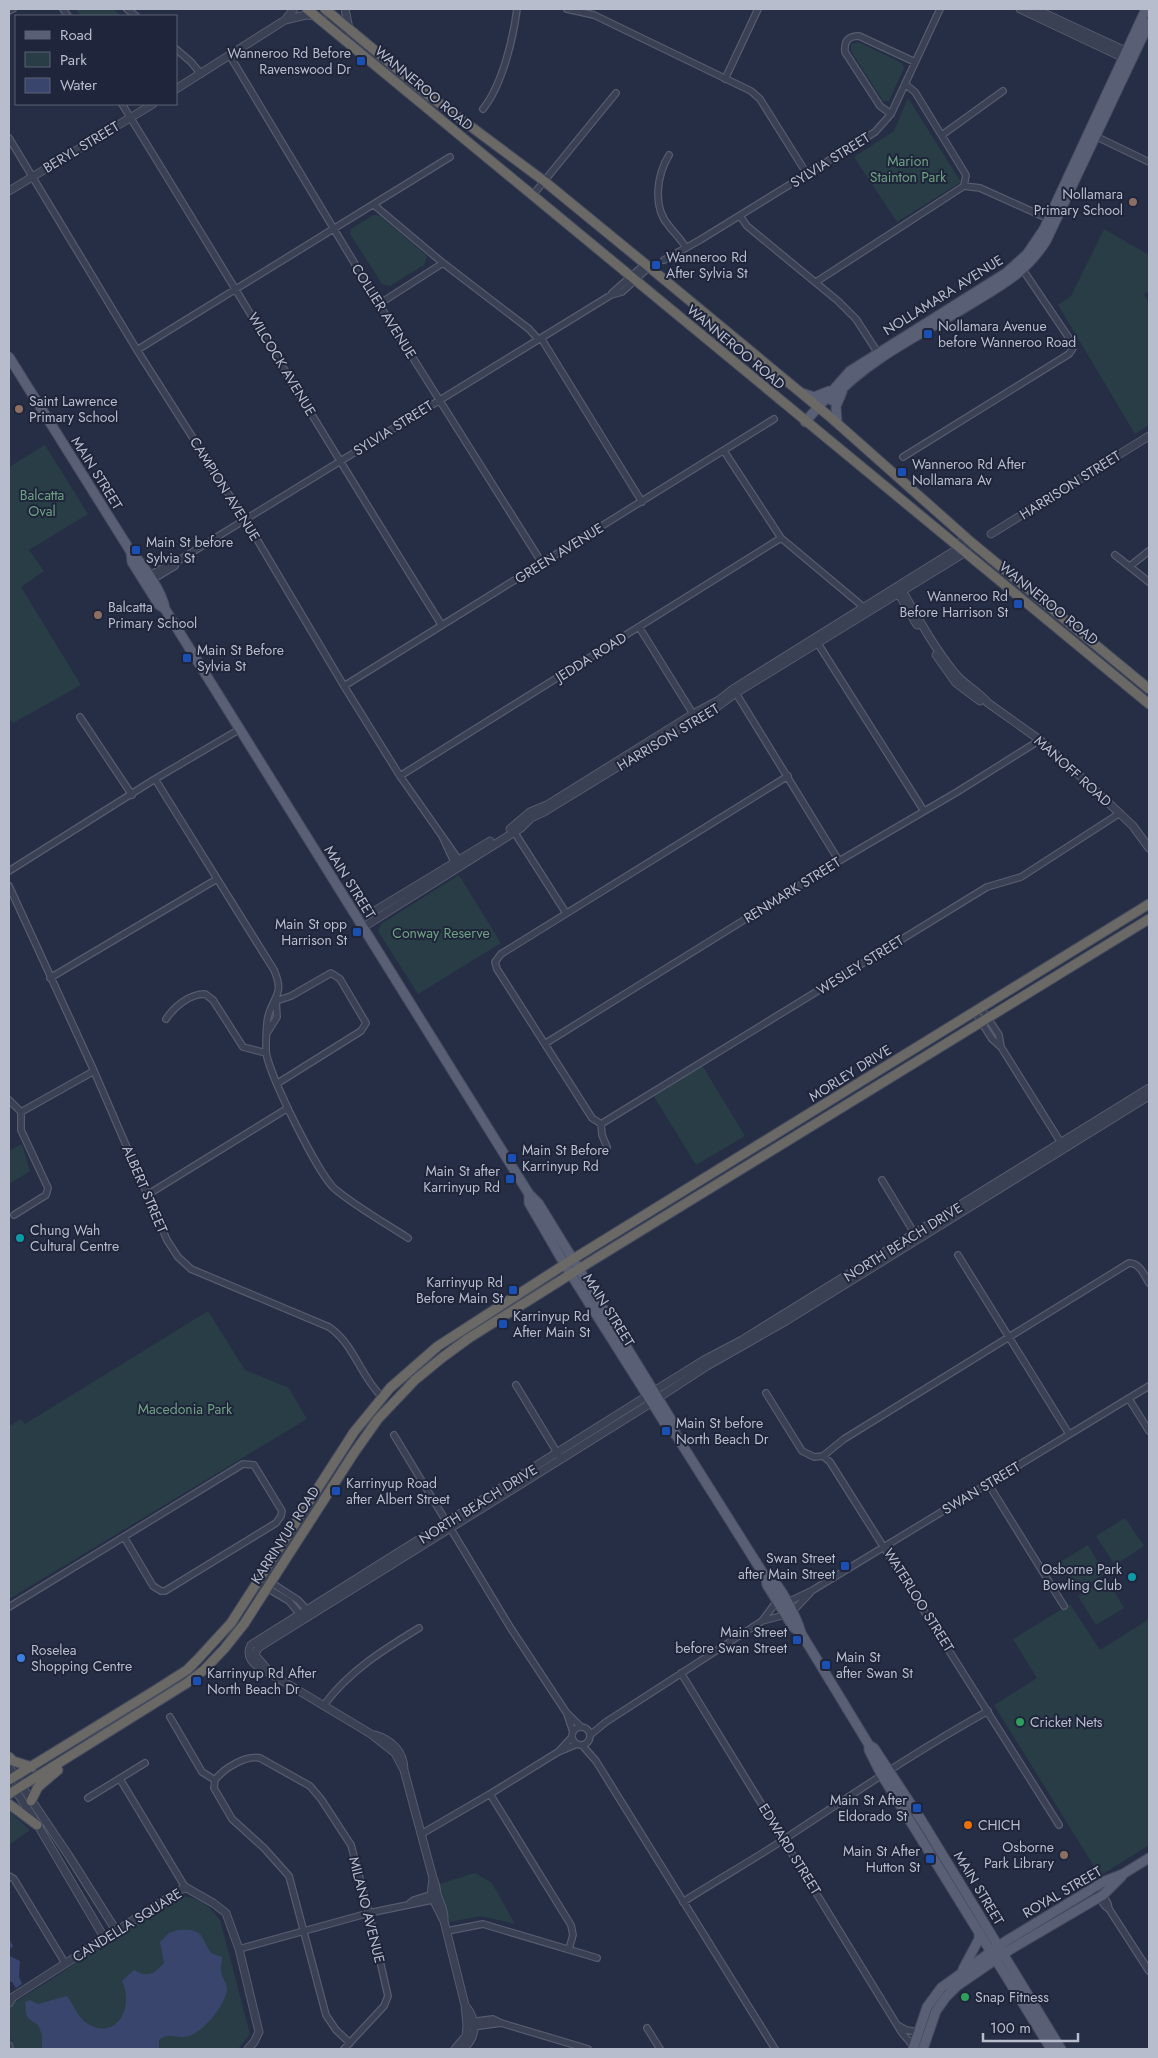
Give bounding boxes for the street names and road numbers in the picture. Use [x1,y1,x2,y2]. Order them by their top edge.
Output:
street label: WANNEROO ROAD [371,41,477,135]
street label: BERYL STREET [39,116,123,178]
street label: SYLVIA STREET [786,127,874,192]
street label: NOLLAMARA AVENUE [879,250,1007,340]
street label: COLLIER AVENUE [347,260,421,362]
street label: WANNEROO ROAD [683,300,789,394]
street label: WILCOCK AVENUE [243,308,321,420]
street label: SYLVIA STREET [349,395,437,460]
street label: MAIN STREET [67,433,128,514]
street label: CAMPION AVENUE [185,433,265,545]
street label: HARRISON STREET [1015,446,1125,524]
street label: GREEN AVENUE [511,518,607,588]
street label: WANNEROO ROAD [995,557,1103,649]
street label: JEDDA ROAD [550,627,630,688]
street label: HARRISON STREET [613,698,723,775]
street label: MANOFF ROAD [1030,731,1116,811]
street label: MAIN STREET [320,842,381,923]
street label: RENMARK STREET [740,852,845,928]
street label: WESLEY STREET [813,930,908,1000]
street label: MORLEY DRIVE [805,1040,895,1106]
street label: ALBERT STREET [118,1142,173,1236]
street label: NORTH BEACH DRIVE [840,1197,966,1287]
street label: MAIN STREET [579,1270,640,1351]
street label: SWAN STREET [938,1456,1024,1519]
street label: NORTH BEACH DRIVE [415,1459,541,1549]
street label: KARRINYUP ROAD [246,1482,324,1588]
street label: WATERLOO STREET [879,1544,959,1656]
street label: EDWARD STREET [754,1800,826,1899]
street label: MAIN STREET [949,1847,1009,1929]
street label: MILANO AVENUE [344,1855,390,1965]
street label: ROYAL STREET [1019,1861,1106,1923]
street label: CANDELLA SQUARE [69,1883,185,1967]

